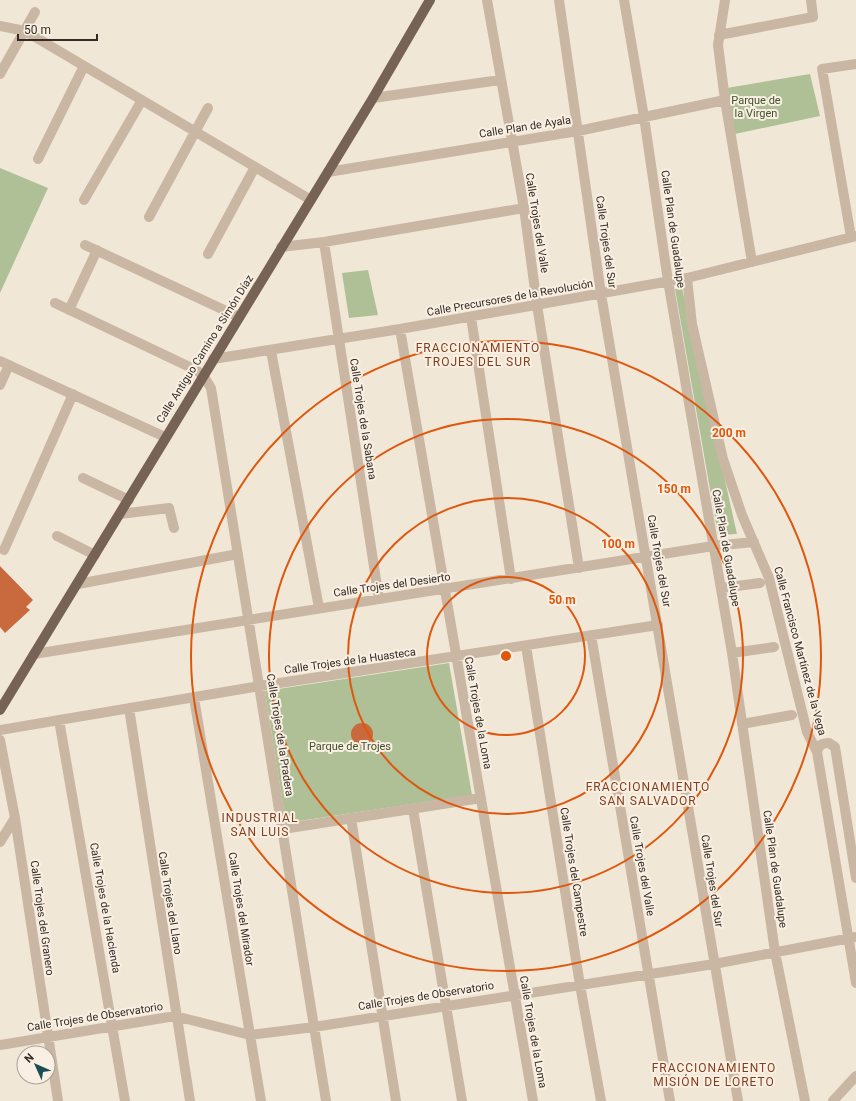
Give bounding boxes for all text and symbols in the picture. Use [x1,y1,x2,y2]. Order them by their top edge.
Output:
scale bar [18,16,97,42]
text: 50 m [24,23,51,37]
park label: Parque de la Virgen [731,94,781,120]
street label: Calle Plan de Ayala [478,113,572,141]
street label: Calle Plan de Guadalupe [658,169,688,289]
street label: Calle Trojes del Valle [523,172,551,274]
street label: Calle Trojes del Sur [593,195,619,289]
street label: Calle Antiguo Camino a Simón Díaz [154,272,256,426]
street label: Calle Precursores de la Revolución [426,277,594,319]
district label: FRACCIONAMIENTO TROJES DEL SUR [416,341,540,369]
street label: Calle Trojes de la Sabana [347,357,379,481]
text: 200 m [712,426,746,440]
text: 150 m [657,482,691,496]
street label: Calle Plan de Guadalupe [709,488,743,608]
street label: Calle Trojes del Sur [644,514,674,608]
text: 100 m [601,537,635,551]
street label: Calle Francisco Martínez de la Vega [771,565,829,737]
street label: Calle Trojes del Desierto [333,570,451,600]
text: 50 m [548,593,576,607]
street label: Calle Trojes de la Huasteca [283,645,417,677]
centre of rings [499,649,513,663]
street label: Calle Trojes de la Loma [462,656,494,770]
street label: Calle Trojes de la Pradera [264,673,296,797]
park label: Parque de Trojes [309,740,391,753]
district label: FRACCIONAMIENTO SAN SALVADOR [586,780,710,808]
street label: Calle Trojes del Campestre [557,806,591,938]
street label: Calle Plan de Guadalupe [760,809,790,929]
district label: INDUSTRIAL SAN LUIS [222,811,298,839]
street label: Calle Trojes del Valle [627,815,657,917]
street label: Calle Trojes del Sur [698,834,726,928]
street label: Calle Trojes de la Hacienda [87,842,123,974]
street label: Calle Trojes del Llano [155,851,185,955]
street label: Calle Trojes del Mirador [226,851,256,967]
street label: Calle Trojes del Granero [27,860,57,976]
street label: Calle Trojes de la Loma [517,975,549,1089]
street label: Calle Trojes de Observatorio [357,979,495,1013]
street label: Calle Trojes de Observatorio [26,1000,164,1034]
north arrow [16,1045,56,1085]
text: N [22,1051,37,1066]
district label: FRACCIONAMIENTO MISIÓN DE LORETO [652,1061,776,1089]

